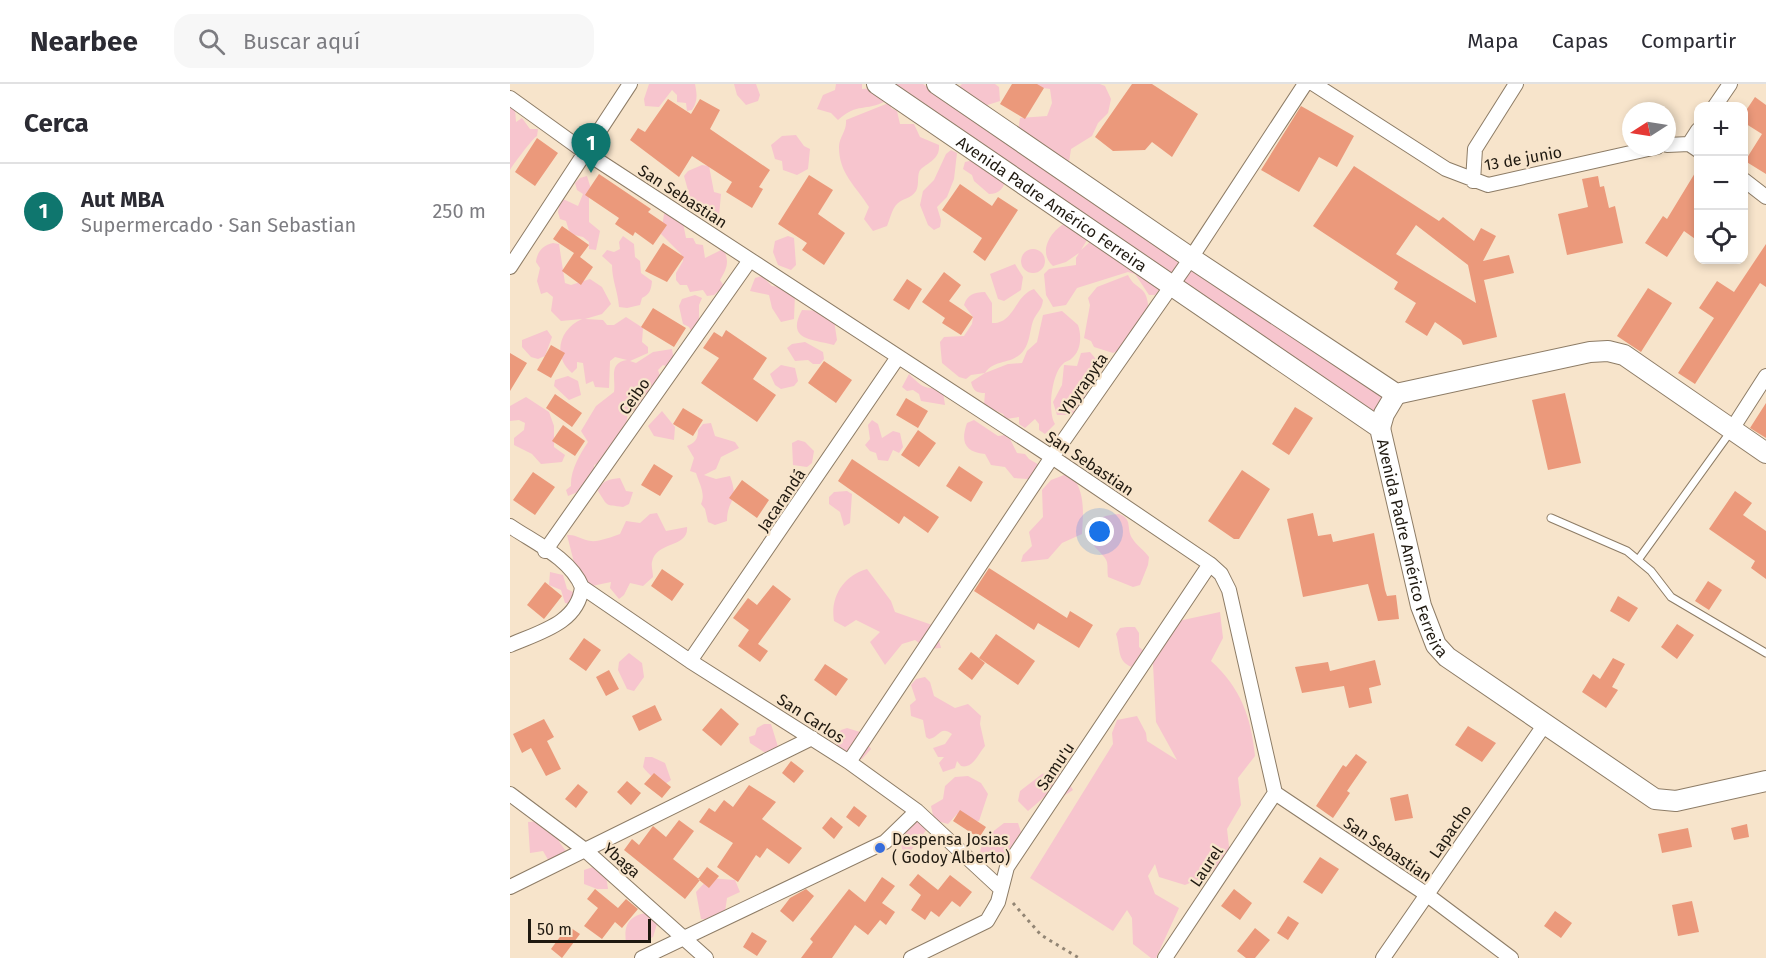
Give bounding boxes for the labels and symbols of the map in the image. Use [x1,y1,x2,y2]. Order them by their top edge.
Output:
north arrow [1622,102,1676,156]
pin: 1 [572,124,610,173]
street label: Avenida Padre Américo Ferreira [953,132,1150,276]
street label: 13 de junio [1483,142,1563,175]
street label: San Sebastian [635,161,731,232]
street label: Ybyrapyta [1055,349,1112,419]
street label: Ceibo [615,374,654,418]
street label: San Sebastian [1042,427,1137,500]
street label: Avenida Padre Américo Ferreira [1373,437,1452,662]
street label: Jacarandá [753,465,809,535]
your location [1085,517,1114,546]
street label: San Carlos [774,690,848,747]
street label: Samu'u [1033,739,1078,794]
street label: Lapacho [1425,801,1476,862]
street label: San Sebastian [1340,813,1435,886]
place label: Despensa Josias ( Godoy Alberto) [892,830,1010,867]
street label: Ybaga [599,839,644,882]
marker: Despensa Josias ( Godoy Alberto) [873,841,887,855]
street label: Laurel [1186,842,1227,890]
scale bar [528,916,651,944]

